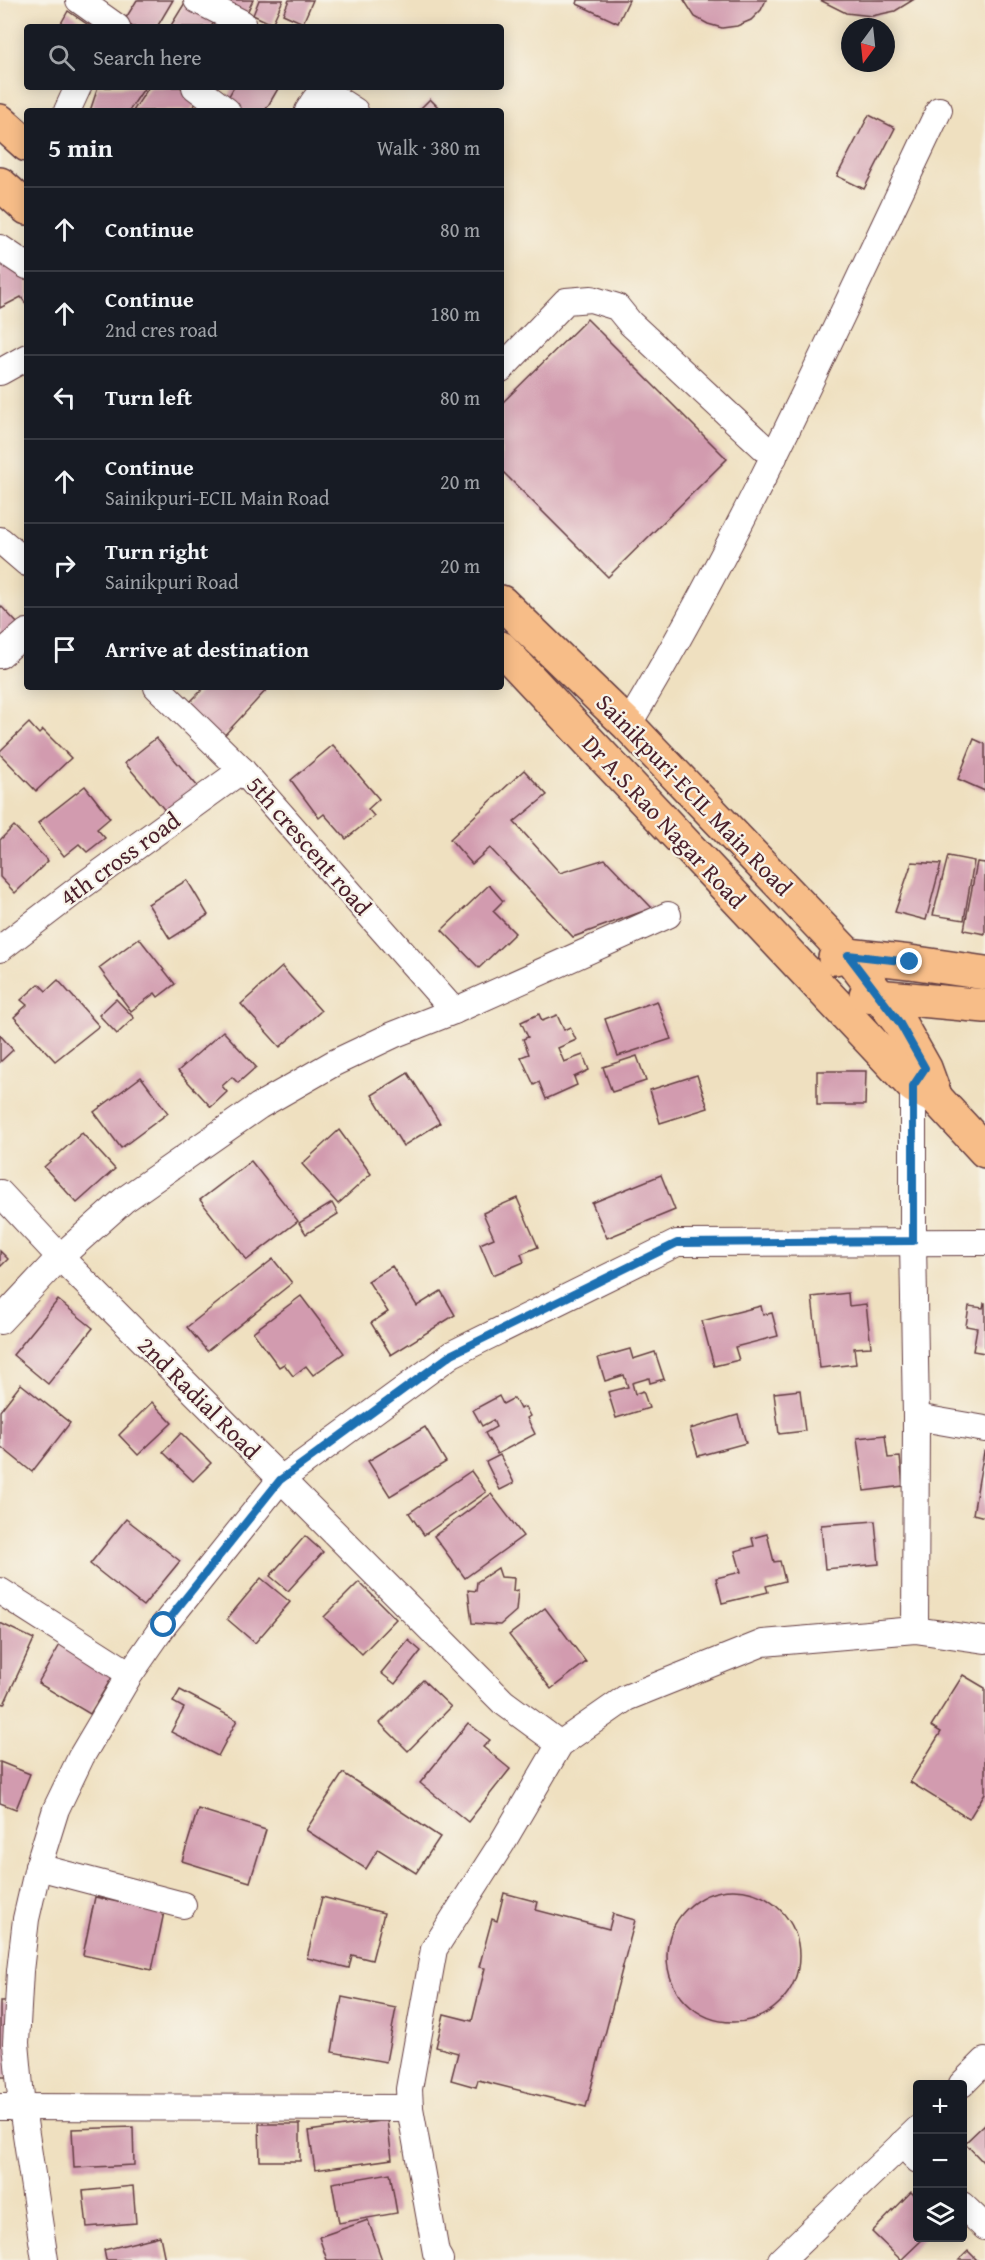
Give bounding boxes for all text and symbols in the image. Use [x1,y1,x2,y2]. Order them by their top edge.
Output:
north arrow [841,18,895,72]
search box [24,24,504,90]
icon: search [45,41,78,74]
text: Search here [93,41,202,73]
text: 5 min [48,128,113,167]
text: Walk · 380 m [377,133,480,162]
icon: ahead [48,213,81,246]
text: Continue [105,213,194,245]
text: 80 m [440,215,480,244]
text: Continue [105,283,194,315]
icon: ahead [48,297,81,330]
text: 180 m [430,299,480,328]
text: 2nd cres road [105,315,218,344]
icon: left [48,381,81,414]
text: Turn left [105,381,192,413]
text: 80 m [440,383,480,412]
text: Continue [105,451,194,483]
icon: ahead [48,465,81,498]
text: 20 m [440,467,480,496]
text: Sainikpuri-ECIL Main Road [105,483,329,512]
text: Turn right [105,535,208,567]
icon: right [48,549,81,582]
text: 20 m [440,551,480,580]
text: Sainikpuri Road [105,567,239,596]
icon: arrive [48,633,81,666]
text: Arrive at destination [105,633,309,665]
street label: Sainikpuri-ECIL Main Road [588,686,801,904]
street label: Dr A.S.Rao Nagar Road [574,727,754,916]
street label: 5th crescent road [239,768,380,923]
street label: 4th cross road [52,803,187,914]
route end [896,948,922,974]
street label: 2nd Radial Road [130,1328,269,1467]
route start [150,1611,176,1637]
map controls [913,2080,967,2242]
button: + [913,2080,967,2134]
button: − [913,2134,967,2188]
button: layers [913,2188,967,2242]

